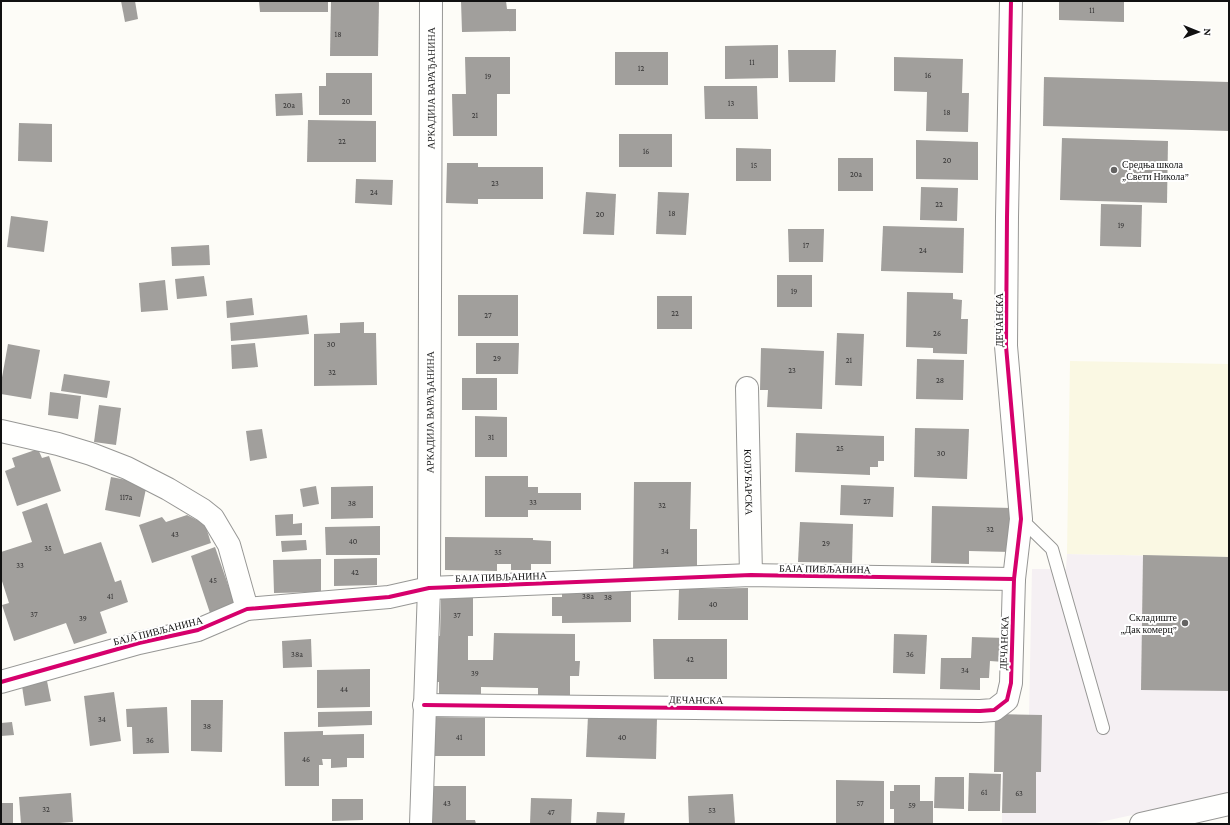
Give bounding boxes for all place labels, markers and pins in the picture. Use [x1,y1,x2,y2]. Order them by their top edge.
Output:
place label: Средња школа „Свети Никола” [1122,159,1189,182]
marker: Средња школа „Свети Никола” [1109,165,1119,175]
place label: Складиште „Дак комерц” [1120,612,1178,635]
marker: Складиште „Дак комерц” [1180,618,1190,628]

